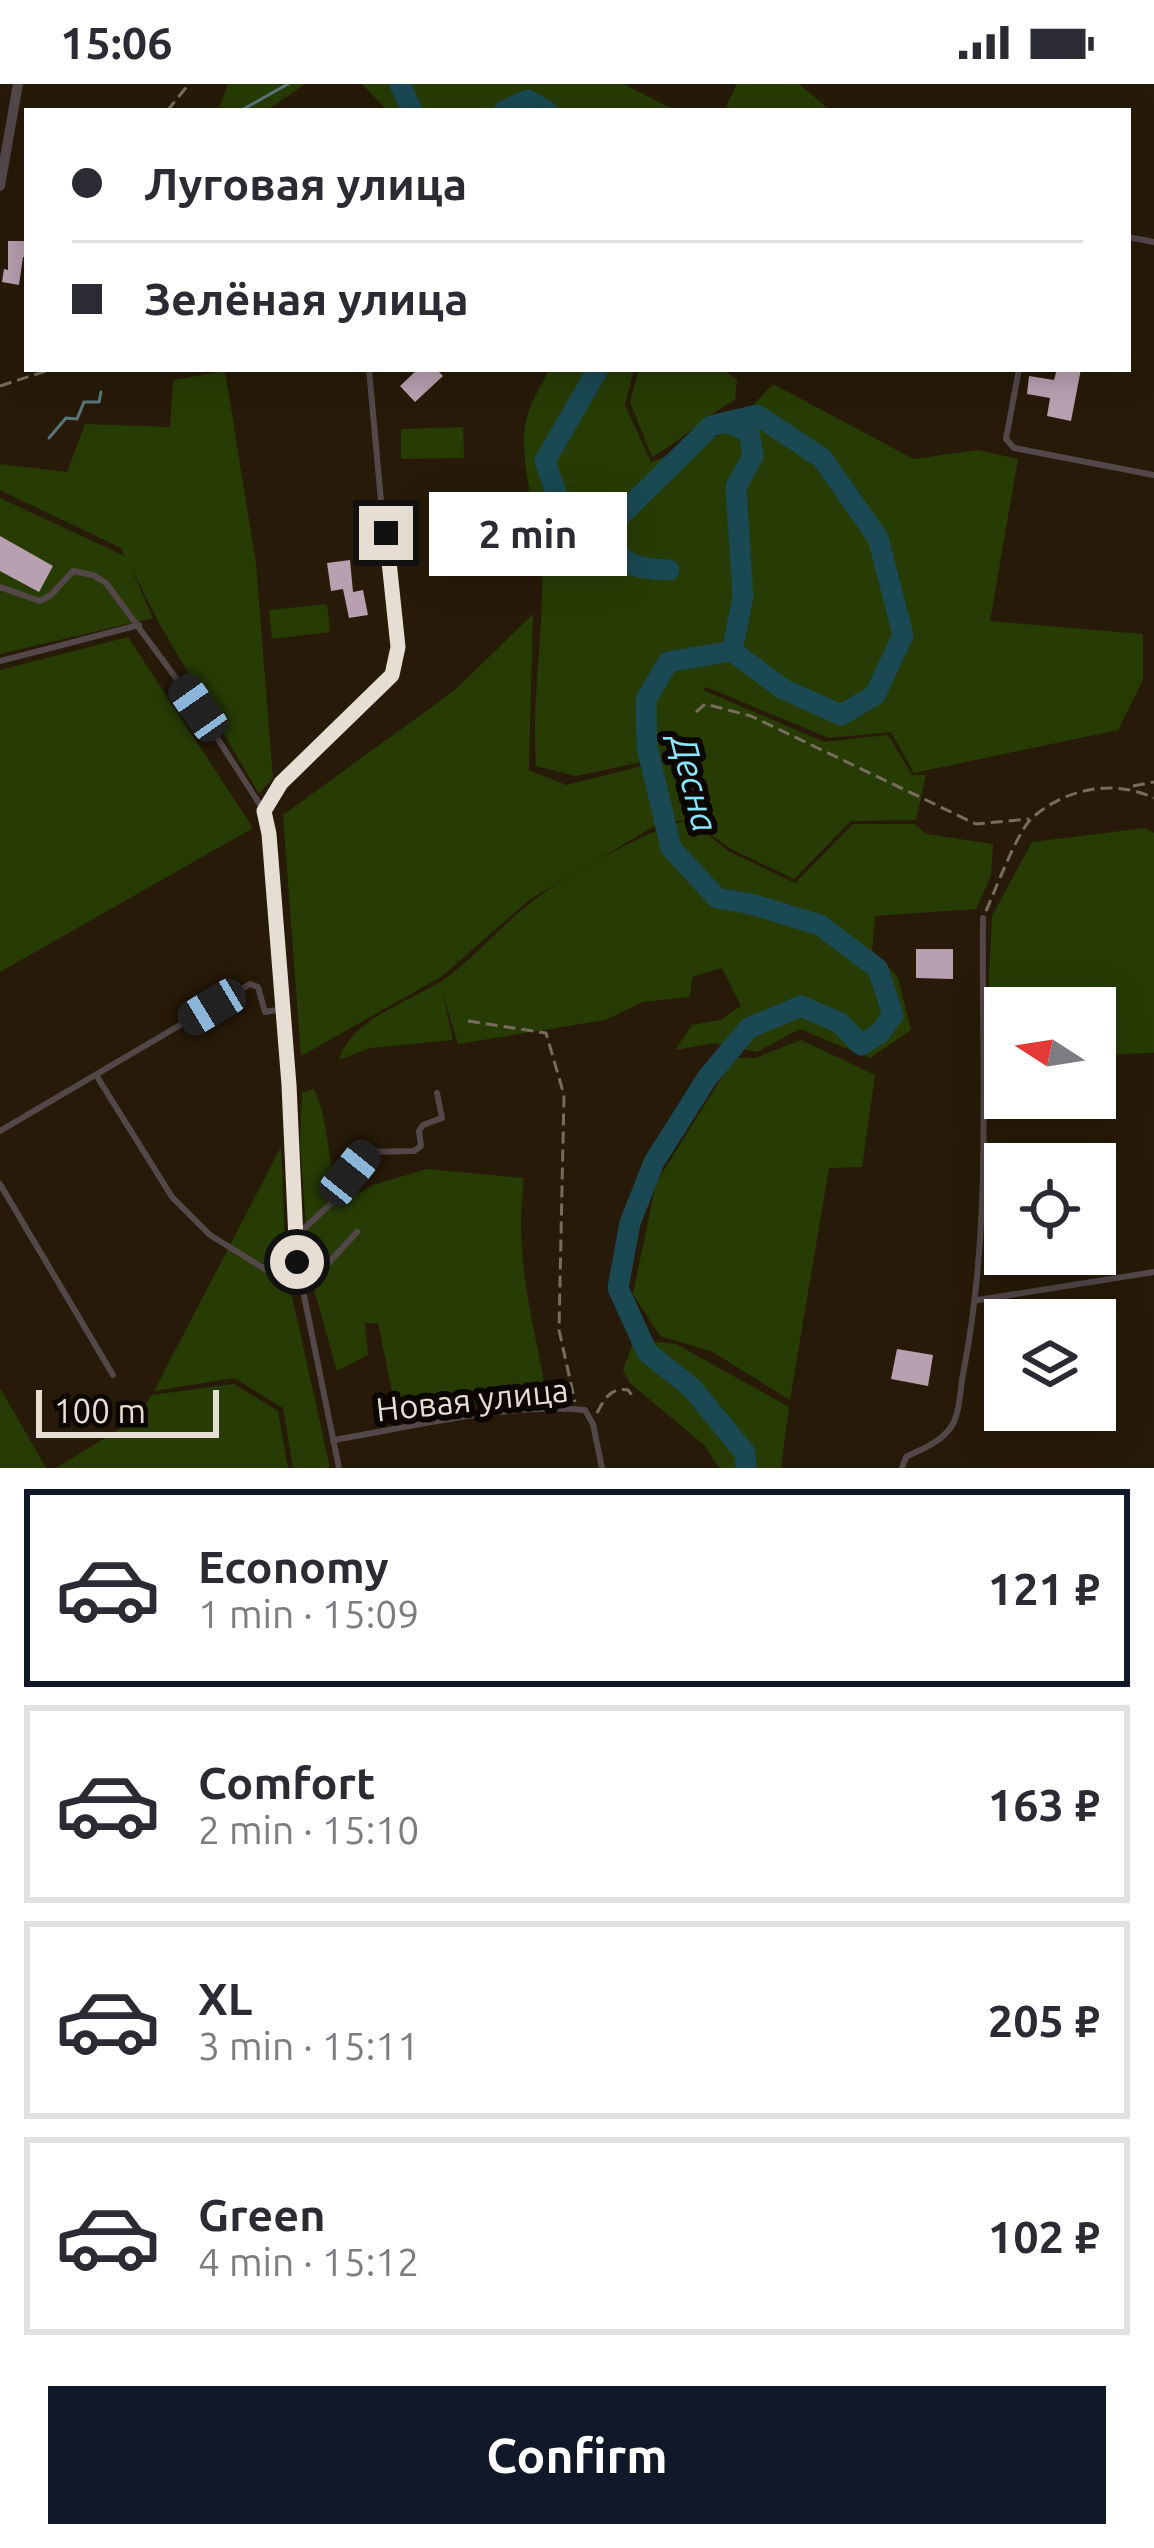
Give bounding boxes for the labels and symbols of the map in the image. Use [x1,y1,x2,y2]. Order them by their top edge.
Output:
callout: 2 min [428,491,626,575]
route end [359,506,413,560]
car [163,668,233,748]
water label: Десна [662,726,727,836]
car [172,973,252,1041]
north arrow [984,987,1116,1119]
car [313,1134,387,1212]
route start [270,1235,324,1289]
street label: Новая улица [374,1371,570,1427]
scale bar [36,1384,219,1437]

